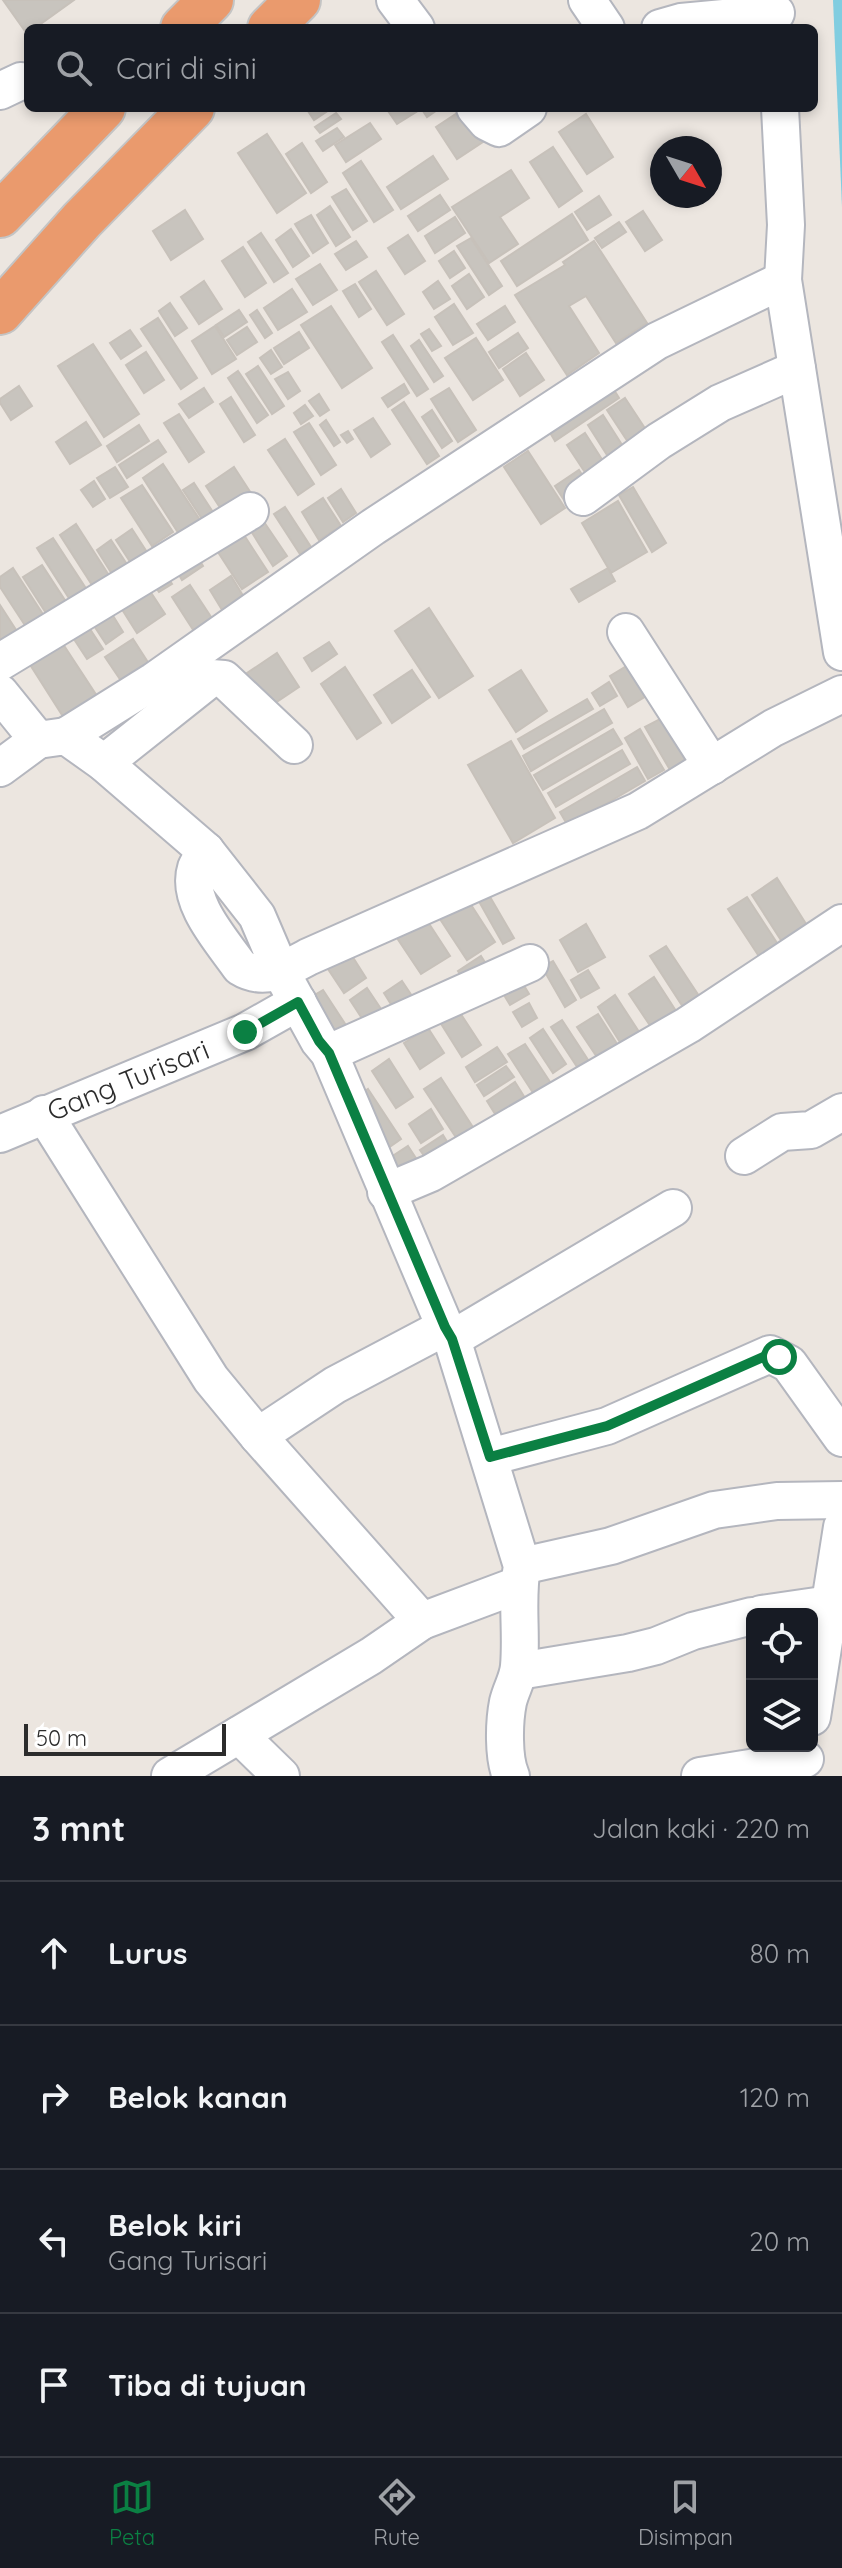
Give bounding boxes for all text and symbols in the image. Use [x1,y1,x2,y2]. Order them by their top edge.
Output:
search box [24,24,818,112]
icon: search [52,46,96,90]
text: Cari di sini [116,49,257,87]
north arrow [650,136,722,208]
route end [227,1014,263,1050]
street label: Gang Turisari [42,1031,214,1128]
route start [761,1339,797,1375]
map controls [746,1608,818,1752]
button: locate [746,1608,818,1680]
button: layers [746,1680,818,1752]
scale bar [24,1720,226,1756]
text: 50 m [36,1724,87,1752]
text: 3 mnt [32,1807,125,1850]
text: Jalan kaki · 220 m [592,1812,810,1845]
icon: ahead [32,1931,76,1975]
text: Lurus [108,1934,188,1972]
text: 80 m [750,1937,810,1970]
icon: right [32,2075,76,2119]
text: Belok kanan [108,2078,288,2116]
text: 120 m [740,2081,810,2114]
text: Belok kiri [108,2206,242,2244]
icon: left [32,2219,76,2263]
text: 20 m [749,2225,810,2258]
text: Gang Turisari [108,2244,267,2277]
icon: arrive [32,2363,76,2407]
text: Tiba di tujuan [108,2366,307,2404]
tab: Peta [109,2475,155,2551]
tab: Rute [373,2475,420,2551]
tab: Disimpan [638,2475,733,2551]

